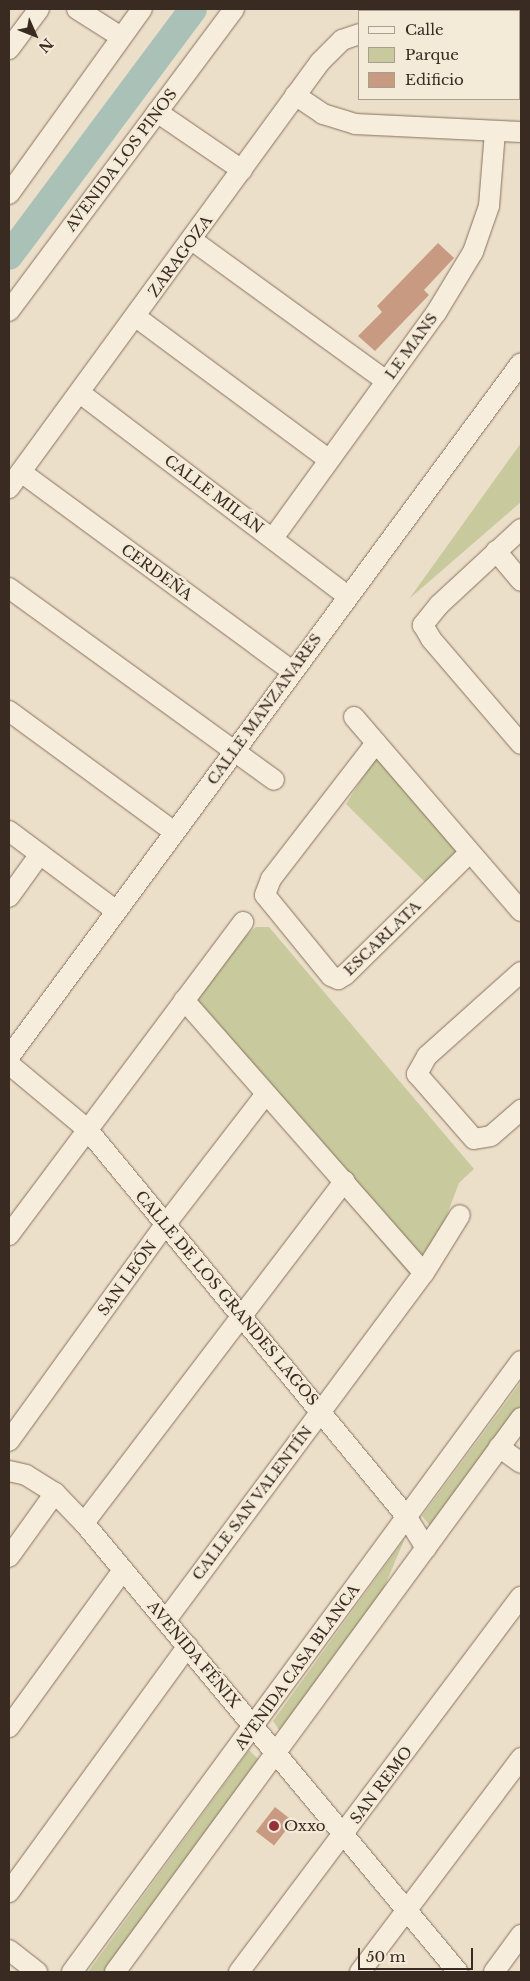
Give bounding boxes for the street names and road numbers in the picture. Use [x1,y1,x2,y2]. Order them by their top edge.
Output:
street label: AVENIDA LOS PINOS [61,85,181,235]
street label: ZARAGOZA [144,212,216,300]
street label: LE MANS [381,310,441,382]
street label: CALLE MILÁN [161,451,267,537]
street label: CERDEÑA [118,540,196,604]
street label: CALLE MANZANARES [203,630,325,788]
street label: ESCARLATA [340,897,424,979]
street label: CALLE DE LOS GRANDES LAGOS [132,1187,322,1409]
street label: SAN LEÓN [94,1237,160,1319]
street label: CALLE SAN VALENTÍN [188,1422,316,1584]
street label: AVENIDA CASA BLANCA [231,1580,363,1754]
street label: AVENIDA FÉNIX [144,1597,244,1711]
street label: SAN REMO [346,1743,416,1827]

